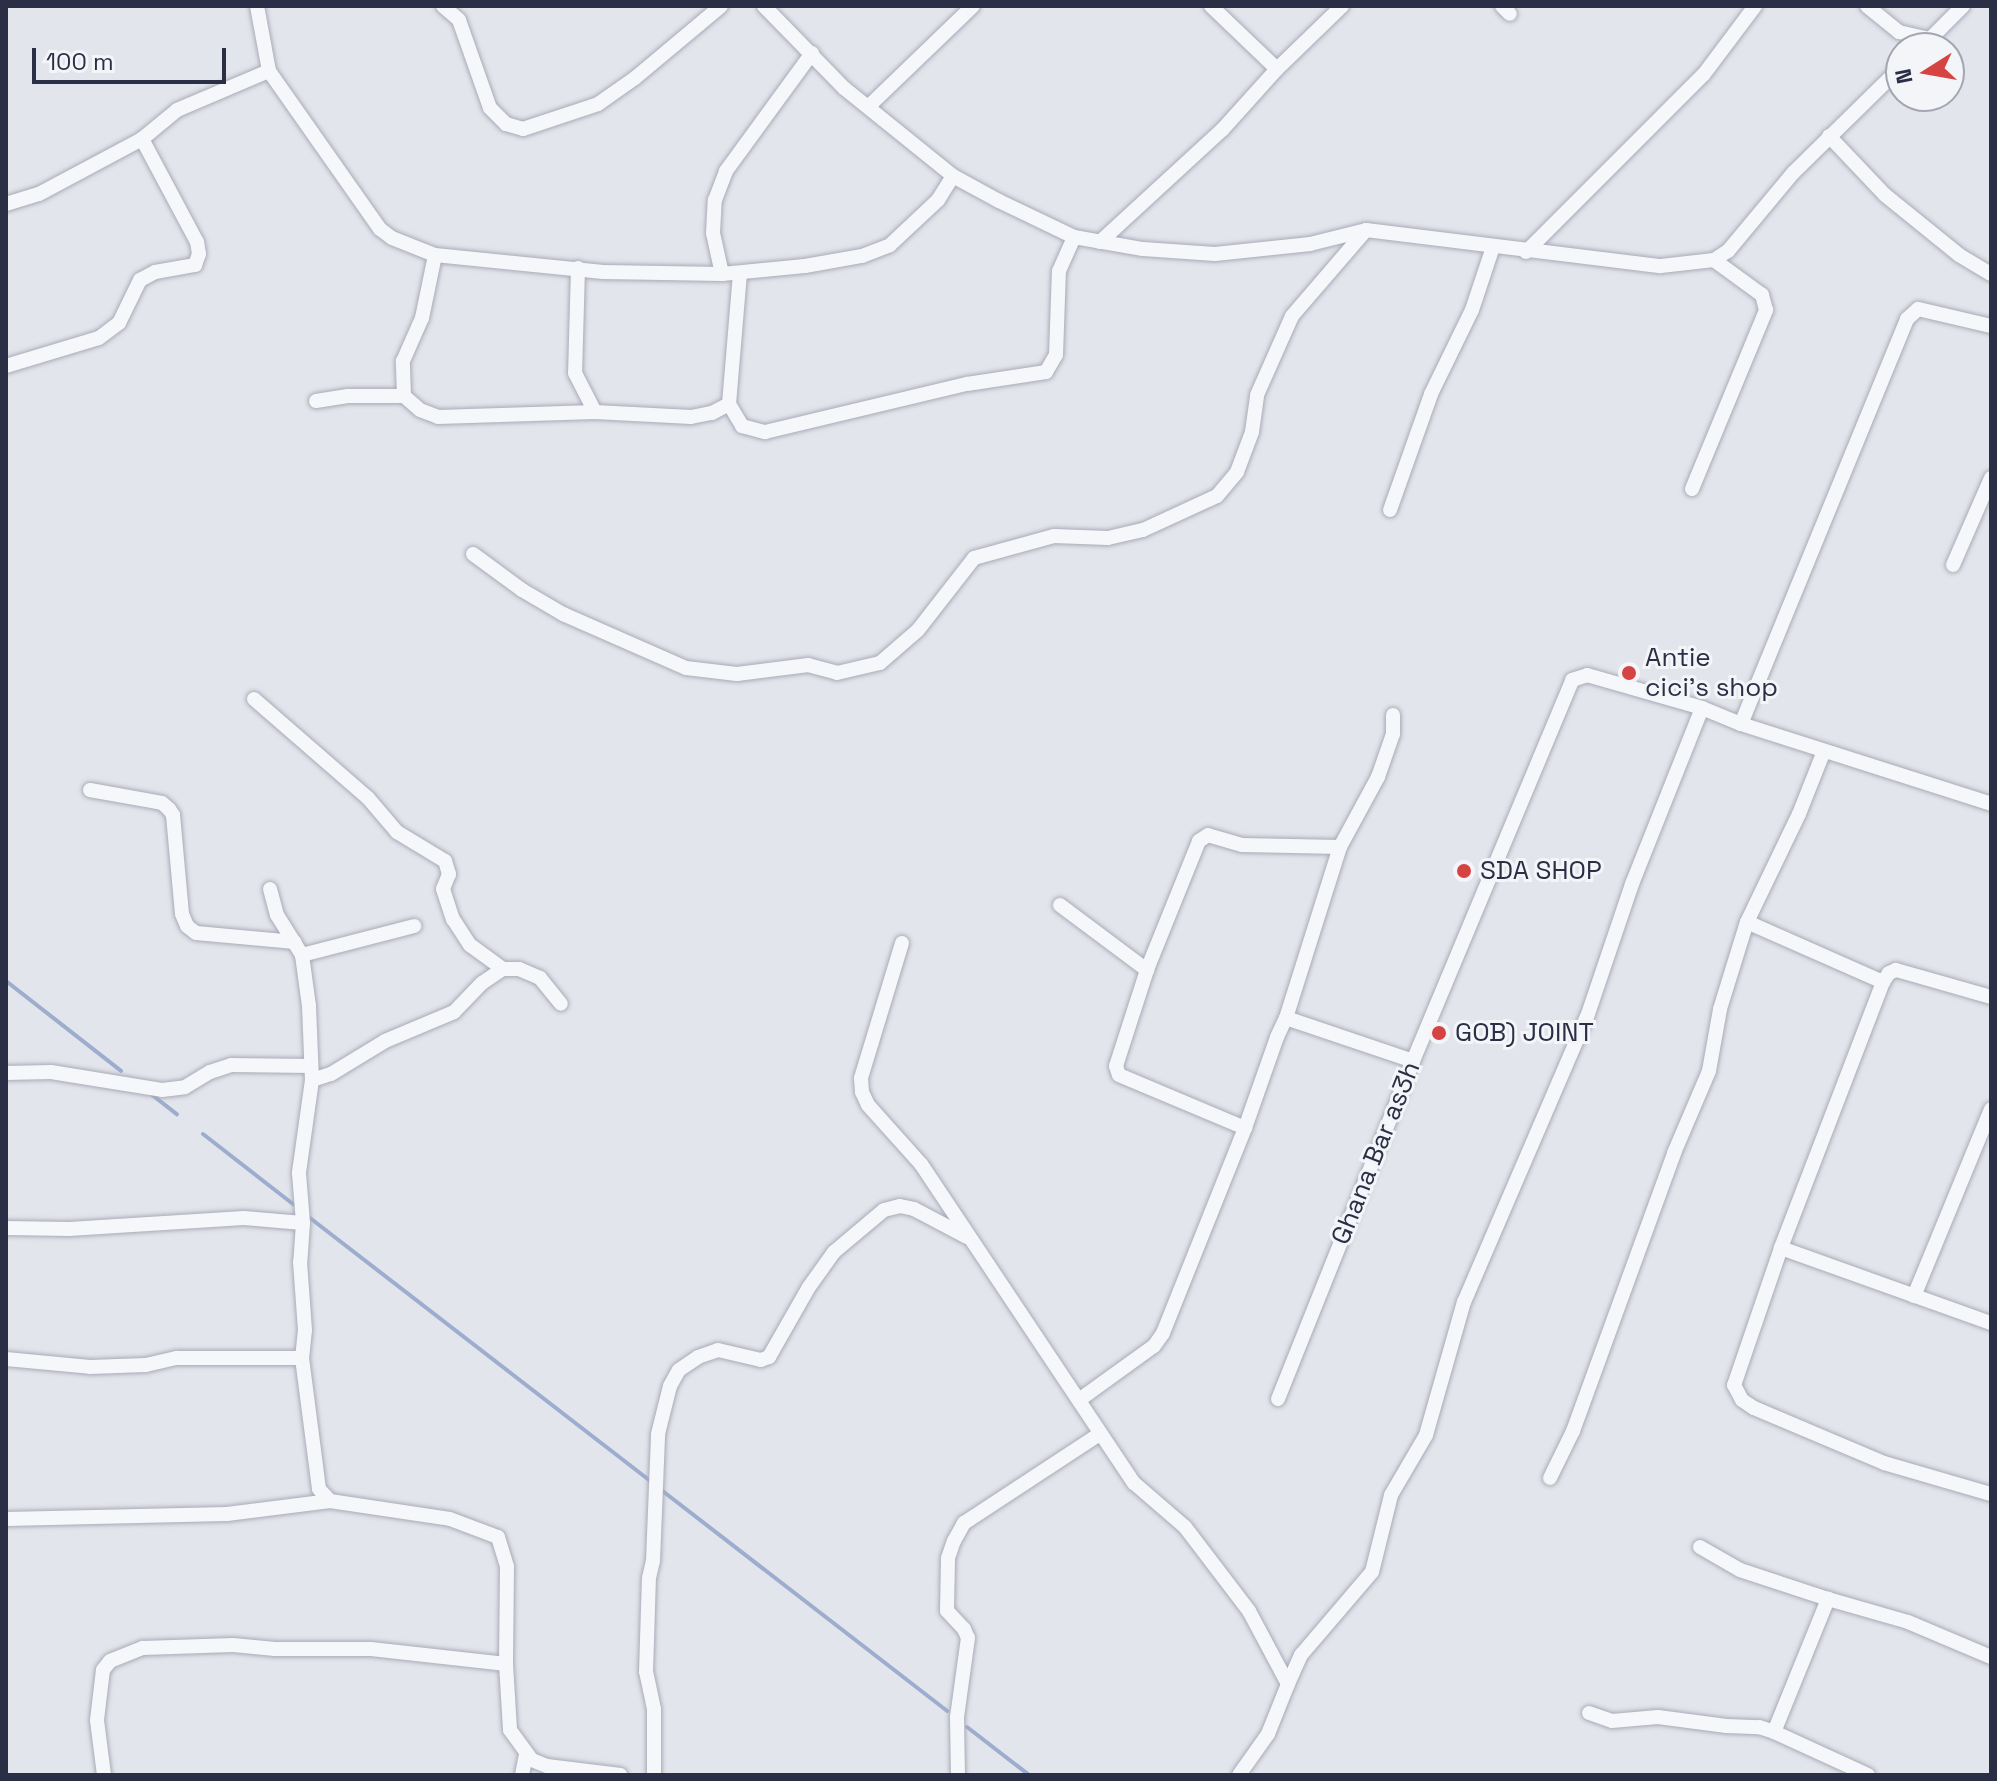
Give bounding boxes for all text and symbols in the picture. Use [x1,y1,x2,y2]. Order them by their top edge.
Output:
scale bar [36,32,230,82]
north arrow [1885,32,1965,112]
text: 100 m [46,46,114,77]
text: N [1888,66,1919,86]
place label: Antie cici's shop [1645,642,1778,704]
marker: Antie cici's shop [1620,664,1638,682]
place label: SDA SHOP [1480,855,1602,887]
marker: SDA SHOP [1455,862,1473,880]
place label: GOB) JOINT [1455,1017,1594,1049]
marker: GOB) JOINT [1430,1024,1448,1042]
street label: Ghana Bar as3h [1325,1057,1427,1249]

